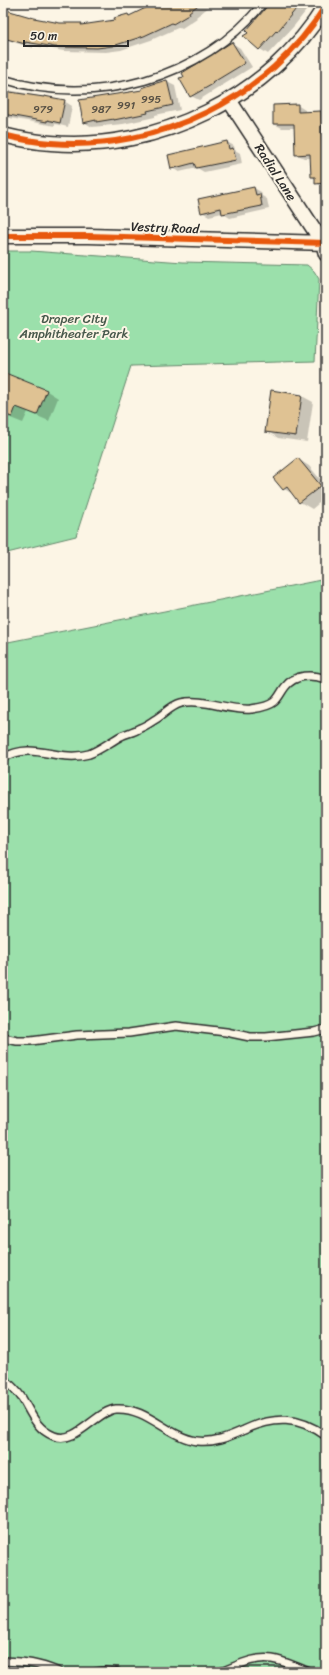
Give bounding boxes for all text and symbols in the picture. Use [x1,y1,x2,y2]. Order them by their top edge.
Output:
scale bar [24,22,128,48]
text: 50 m [30,25,57,47]
house number: 995 [141,90,161,109]
house number: 991 [117,96,135,115]
house number: 979 [33,100,53,119]
house number: 987 [91,100,112,119]
street label: Radial Lane [248,139,303,206]
street label: Vestry Road [130,215,201,240]
park label: Draper City Amphitheater Park [19,307,128,345]

